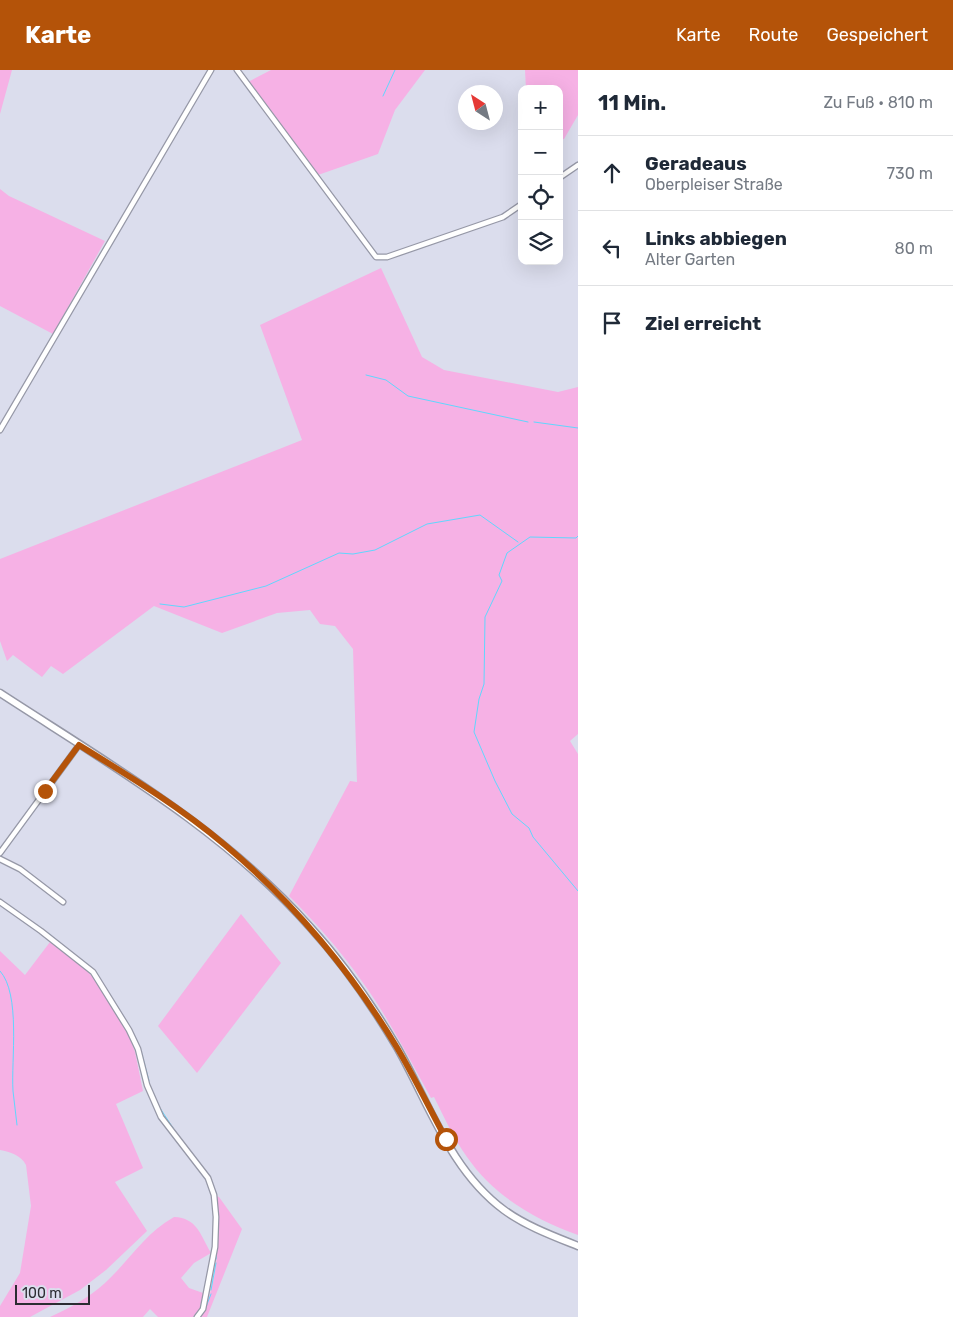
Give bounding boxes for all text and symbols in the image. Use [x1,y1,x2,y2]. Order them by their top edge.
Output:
text: Karte [25,21,91,49]
text: Karte [676,24,720,46]
text: Route [748,24,798,46]
text: Gespeichert [826,24,928,46]
north arrow [458,85,503,130]
map controls [518,85,563,265]
button: + [518,85,563,130]
text: 11 Min. [598,90,666,115]
text: Zu Fuß · 810 m [823,93,933,112]
button: − [518,130,563,175]
text: Geradeaus [645,152,747,175]
icon: ahead [598,159,626,187]
text: 730 m [887,164,933,183]
button: locate [518,175,563,220]
text: Oberpleiser Straße [645,175,783,194]
button: layers [518,220,563,265]
text: Links abbiegen [645,227,787,250]
icon: left [598,234,626,262]
text: 80 m [895,239,933,258]
text: Alter Garten [645,250,735,269]
icon: arrive [598,309,626,337]
text: Ziel erreicht [645,312,761,335]
route end [34,780,57,803]
route start [435,1128,458,1151]
scale bar [15,1282,90,1305]
text: 100 m [22,1285,62,1302]

